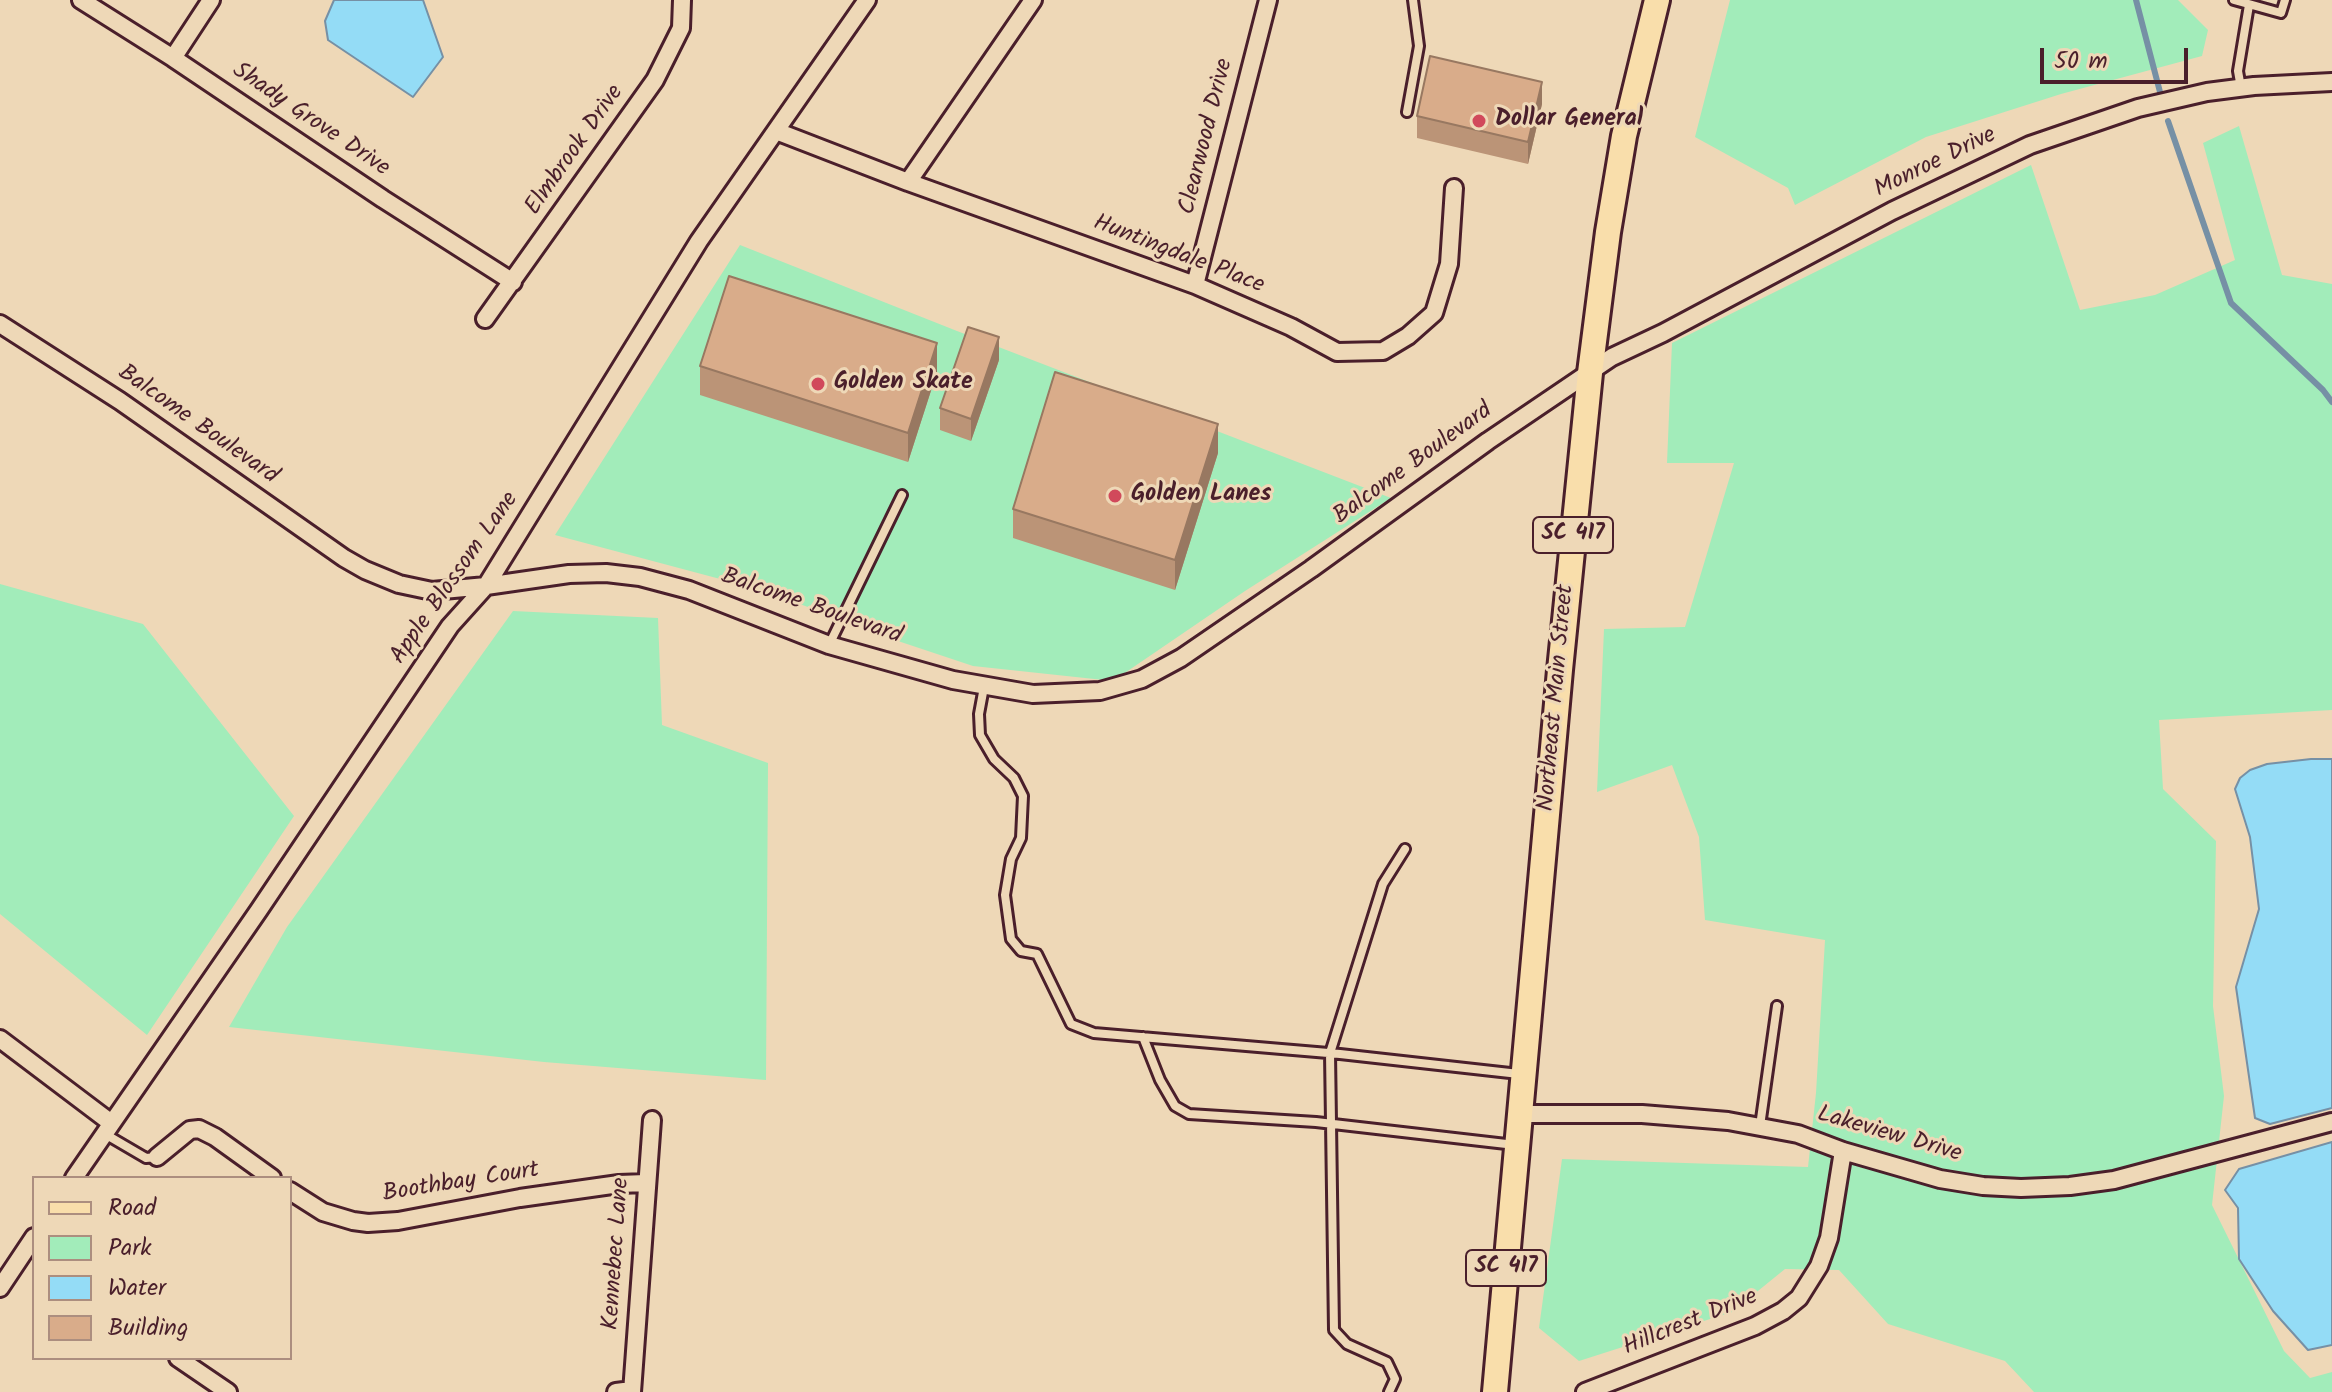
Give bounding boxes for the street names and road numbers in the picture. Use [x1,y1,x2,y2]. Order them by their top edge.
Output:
street label: Clearwood Drive [1175,56,1241,218]
street label: Shady Grove Drive [226,58,394,184]
street label: Elmbrook Drive [521,80,631,222]
street label: Monroe Drive [1870,122,2002,206]
street label: Huntingdale Place [1088,210,1268,302]
street label: Balcome Boulevard [111,360,283,492]
street label: Balcome Boulevard [1329,398,1499,532]
street label: Apple Blossom Lane [386,487,526,671]
road number: SC 417 [1533,517,1613,553]
street label: Balcome Boulevard [717,564,905,652]
street label: Northeast Main Street [1534,583,1582,813]
street label: Lakeview Drive [1813,1102,1965,1170]
street label: Boothbay Court [381,1157,541,1211]
street label: Kennebec Lane [598,1177,638,1331]
road number: SC 417 [1466,1250,1546,1286]
street label: Hillcrest Drive [1620,1284,1762,1364]

